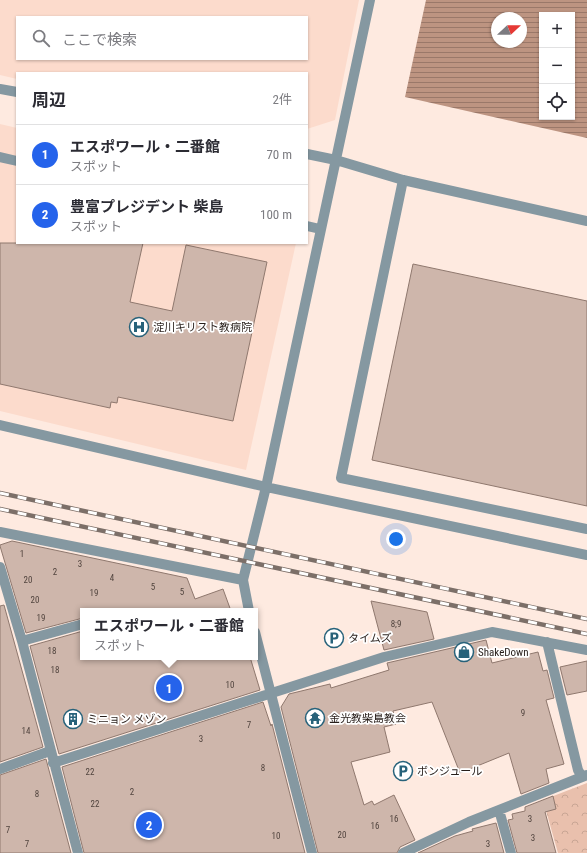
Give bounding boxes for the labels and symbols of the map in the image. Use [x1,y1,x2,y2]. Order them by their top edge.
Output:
north arrow [491,12,527,48]
hospital icon: 淀川キリスト教病院 [128,316,150,338]
place label: 淀川キリスト教病院 [153,321,252,334]
your location [386,529,406,549]
house number: 1 [20,549,24,559]
house number: 3 [78,559,82,569]
house number: 2 [53,567,58,577]
house number: 4 [110,573,115,583]
house number: 20 [24,575,32,585]
house number: 5 [151,582,156,592]
house number: 5 [180,587,185,597]
house number: 19 [90,588,98,598]
house number: 20 [31,595,39,605]
house number: 19 [37,613,45,623]
house number: 8;9 [391,619,401,629]
parking icon: タイムズ [323,627,345,649]
place label: タイムズ [348,632,392,645]
shop icon: ShakeDown [453,641,475,663]
house number: 18 [48,646,56,656]
place label: ShakeDown [478,646,529,659]
house number: 18 [51,665,59,675]
pin: 1 [156,673,182,703]
house number: 10 [226,680,234,690]
temple icon: 金光教柴島教会 [304,707,326,729]
building icon: ミニョン メゾン [62,708,84,730]
house number: 9 [521,708,525,718]
place label: 金光教柴島教会 [329,712,406,725]
place label: ミニョン メゾン [87,713,167,726]
house number: 7 [247,720,252,730]
house number: 14 [22,726,31,736]
house number: 3 [199,734,203,744]
parking icon: ボンジュール [392,760,414,782]
house number: 8 [261,763,265,773]
place label: ボンジュール [417,765,482,778]
house number: 22 [86,767,95,777]
house number: 2 [130,787,135,797]
house number: 8 [35,789,39,799]
house number: 22 [91,799,100,809]
pin: 2 [136,810,162,840]
house number: 16 [390,814,398,824]
house number: 3 [528,814,532,824]
house number: 16 [371,821,379,831]
house number: 7 [6,825,11,835]
house number: 20 [338,830,346,840]
house number: 10 [272,831,280,841]
house number: 3 [531,833,535,843]
house number: 7 [25,839,30,849]
house number: 3 [486,839,490,849]

